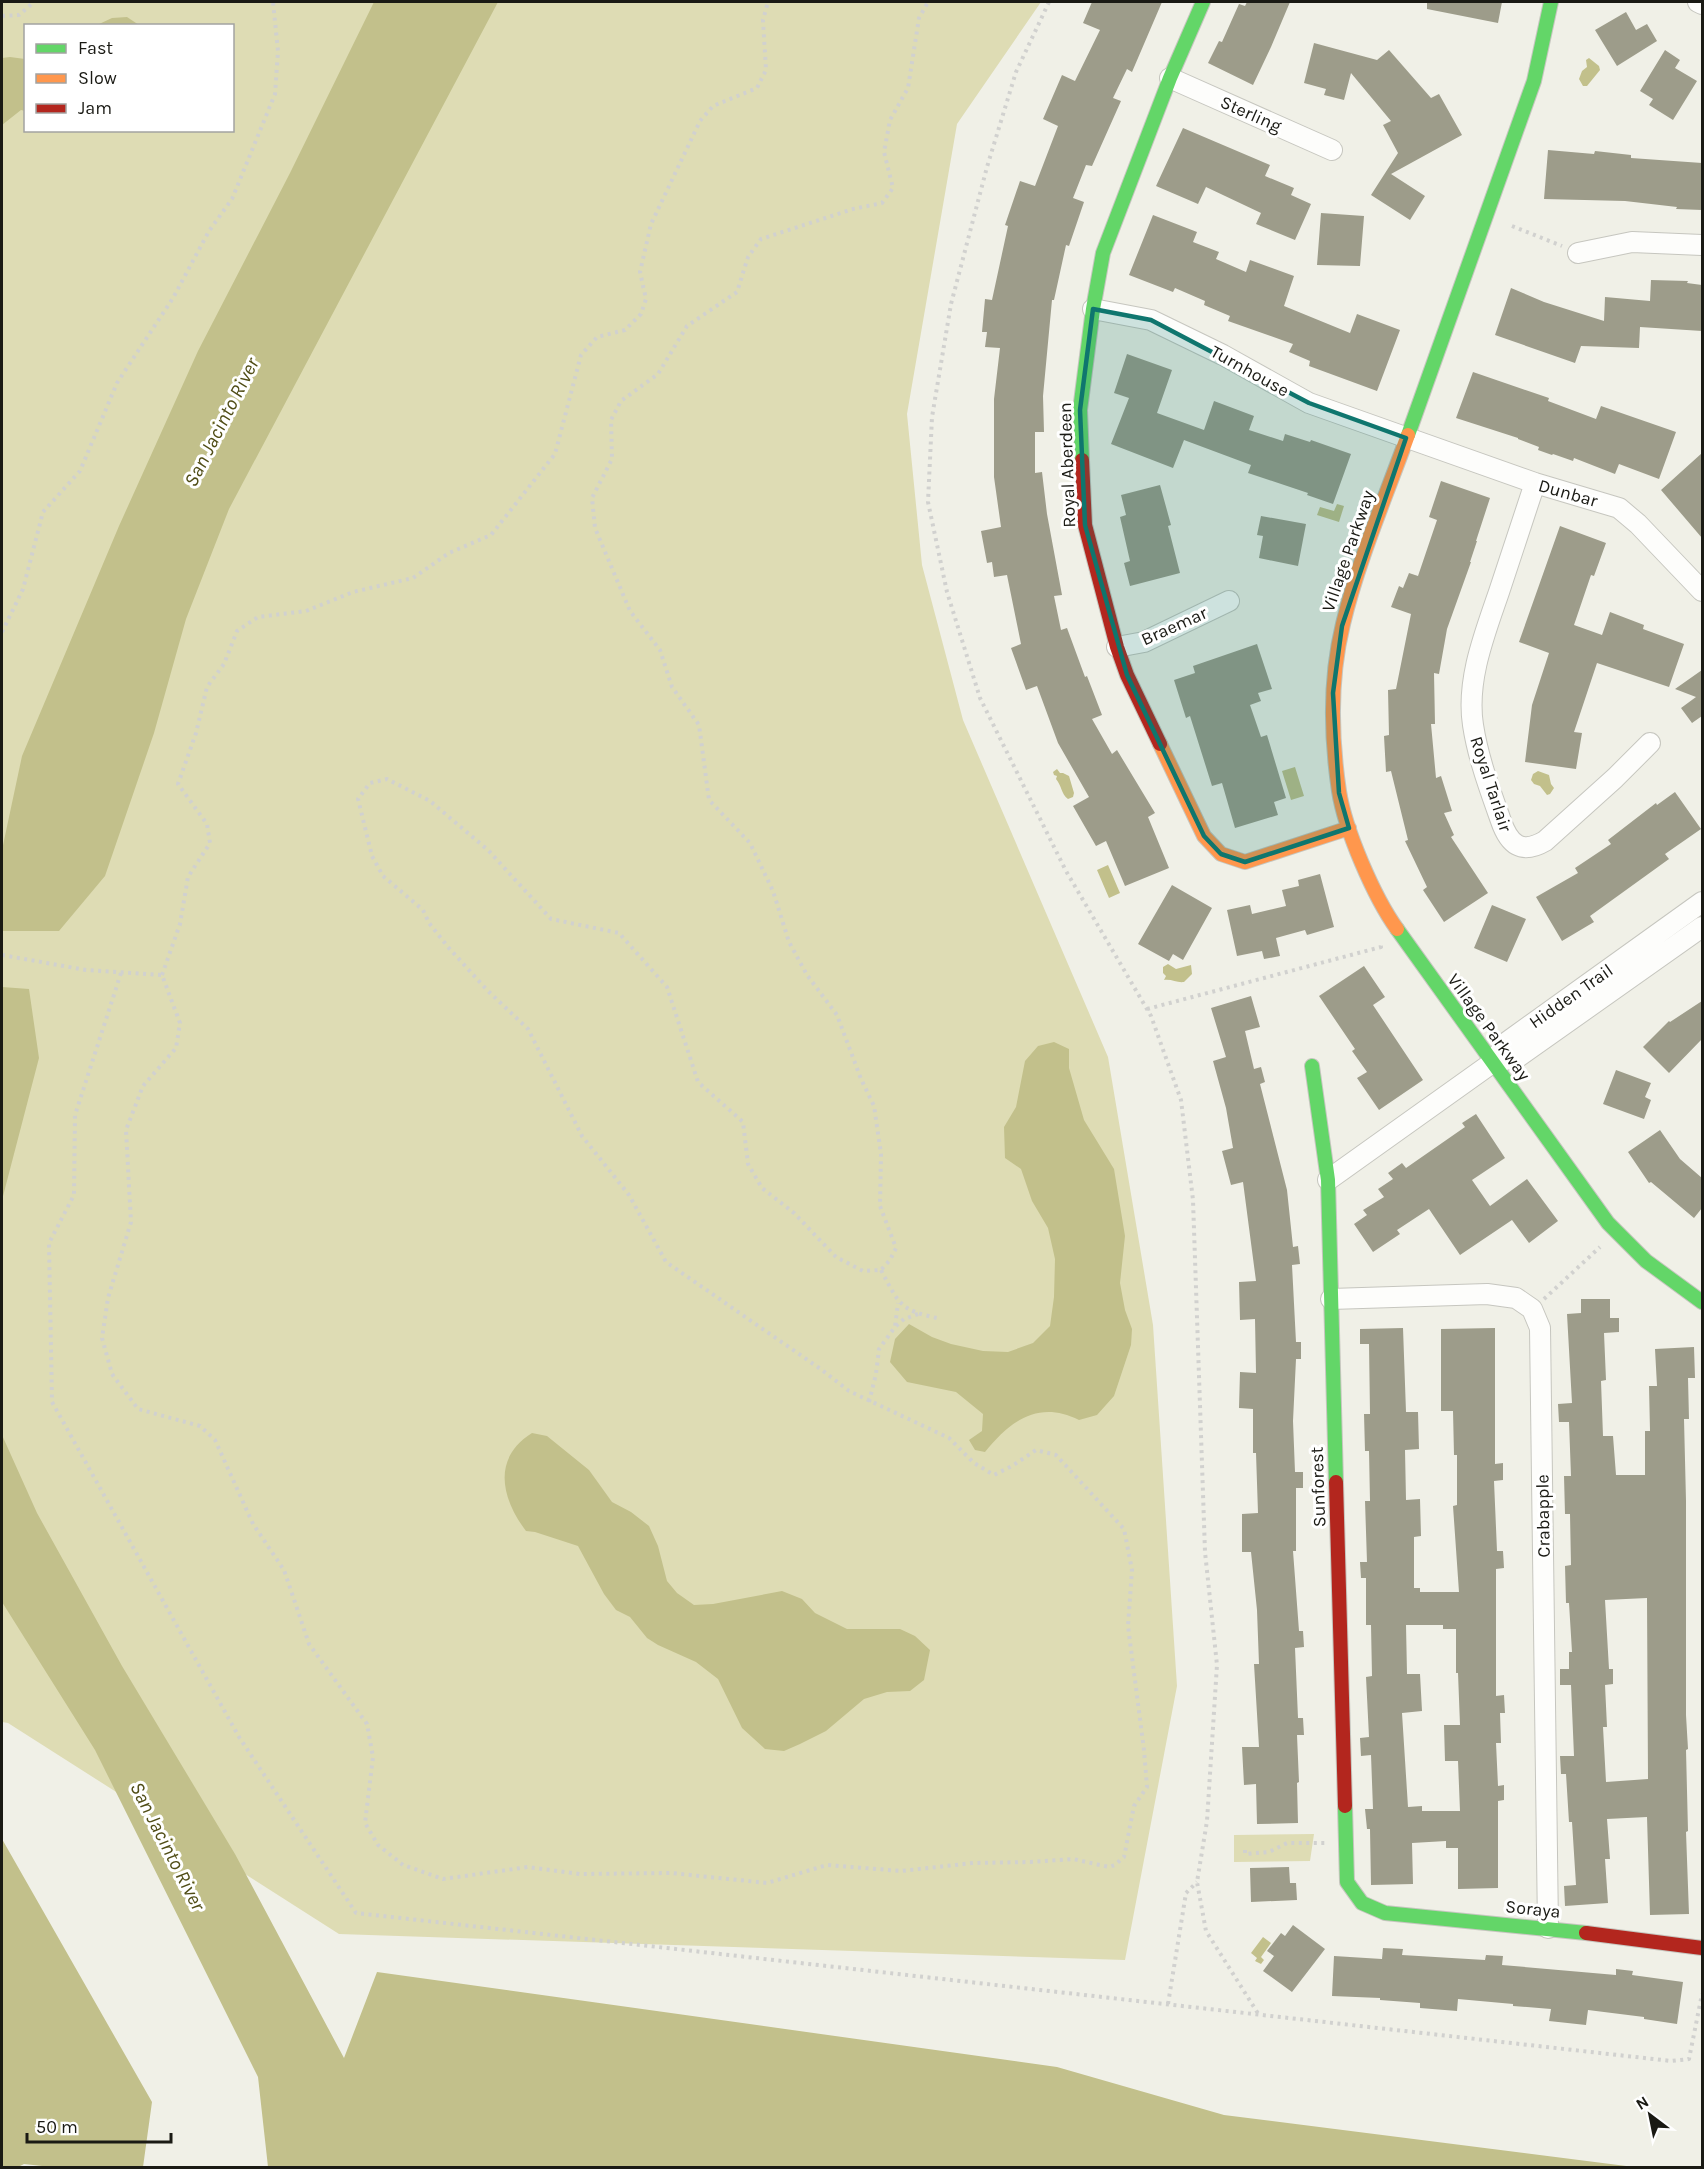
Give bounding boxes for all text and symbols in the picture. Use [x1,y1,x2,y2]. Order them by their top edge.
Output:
legend [24,24,234,132]
text: Fast [78,37,113,59]
text: Slow [78,67,117,89]
street label: Sterling [1217,91,1285,137]
text: Jam [78,97,112,119]
street label: Turnhouse [1207,340,1293,402]
water label: San Jacinto River [179,353,264,490]
street label: Royal Aberdeen [1054,402,1080,528]
street label: Dunbar [1536,474,1601,512]
street label: Village Parkway [1317,487,1379,615]
street label: Braemar [1138,601,1211,650]
street label: Royal Tarlair [1465,733,1517,835]
street label: Hidden Trail [1525,959,1617,1033]
street label: Village Parkway [1443,969,1536,1085]
street label: Sunforest [1306,1446,1330,1528]
street label: Crabapple [1531,1474,1555,1558]
water label: San Jacinto River [125,1778,210,1915]
street label: Soraya [1504,1895,1562,1923]
north arrow [1620,2085,1680,2145]
text: N [1632,2092,1652,2114]
scale bar [27,2106,171,2144]
text: 50 m [36,2116,78,2138]

